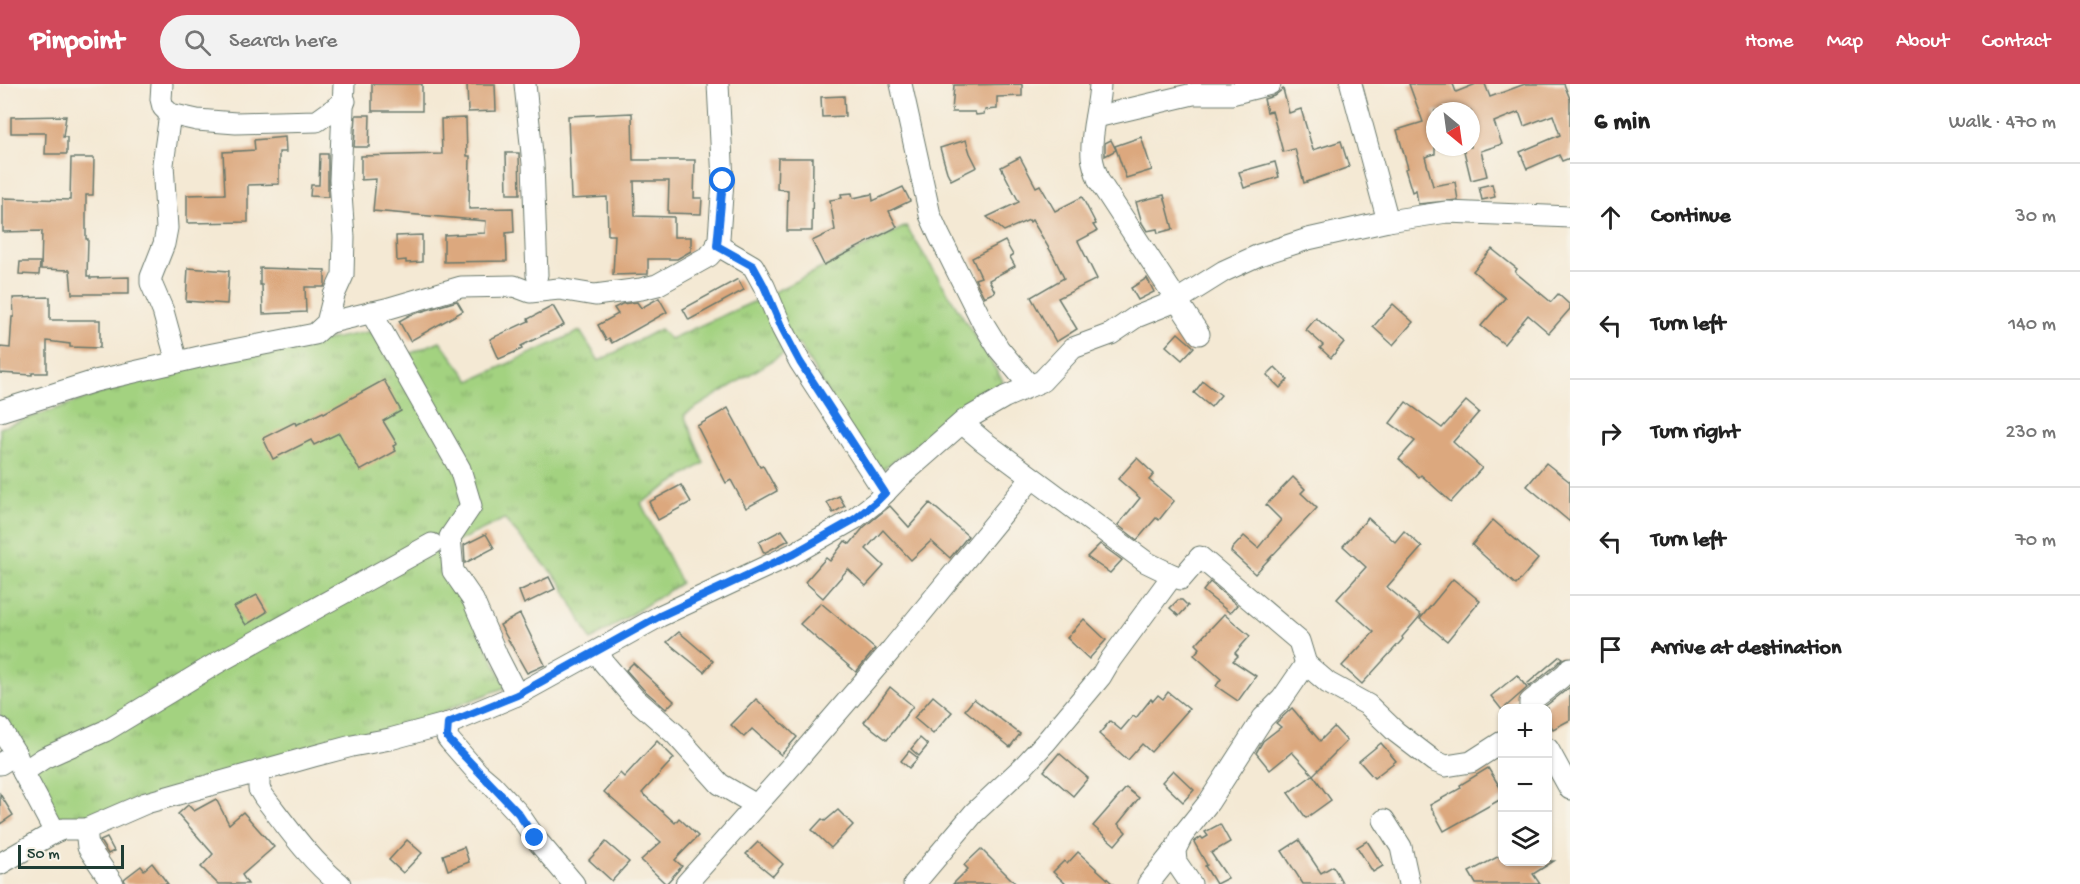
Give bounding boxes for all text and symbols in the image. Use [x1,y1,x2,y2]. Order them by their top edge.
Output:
search box [160,15,580,69]
text: Pinpoint [30,26,124,59]
icon: search [181,26,214,59]
text: Search here [229,29,337,55]
text: Home [1745,30,1793,55]
text: Map [1826,30,1863,55]
text: About [1896,30,1949,55]
text: Contact [1982,30,2050,55]
north arrow [1426,102,1480,156]
text: 6 min [1594,108,1650,139]
text: Walk · 470 m [1949,112,2056,135]
route start [709,167,735,193]
icon: ahead [1594,201,1627,234]
text: Continue [1651,204,1731,230]
text: 30 m [2015,206,2056,229]
icon: left [1594,309,1627,342]
text: Turn left [1651,312,1725,338]
text: 140 m [2008,314,2056,337]
icon: right [1594,417,1627,450]
text: Turn right [1651,420,1739,446]
text: 230 m [2006,422,2056,445]
icon: left [1594,525,1627,558]
text: Turn left [1651,528,1725,554]
text: 70 m [2015,530,2056,553]
icon: arrive [1594,633,1627,666]
text: Arrive at destination [1651,636,1841,662]
map controls [1498,704,1552,866]
button: + [1498,704,1552,758]
button: − [1498,758,1552,812]
button: layers [1498,812,1552,866]
route end [521,824,547,850]
scale bar [18,842,124,870]
text: 50 m [27,846,60,865]

